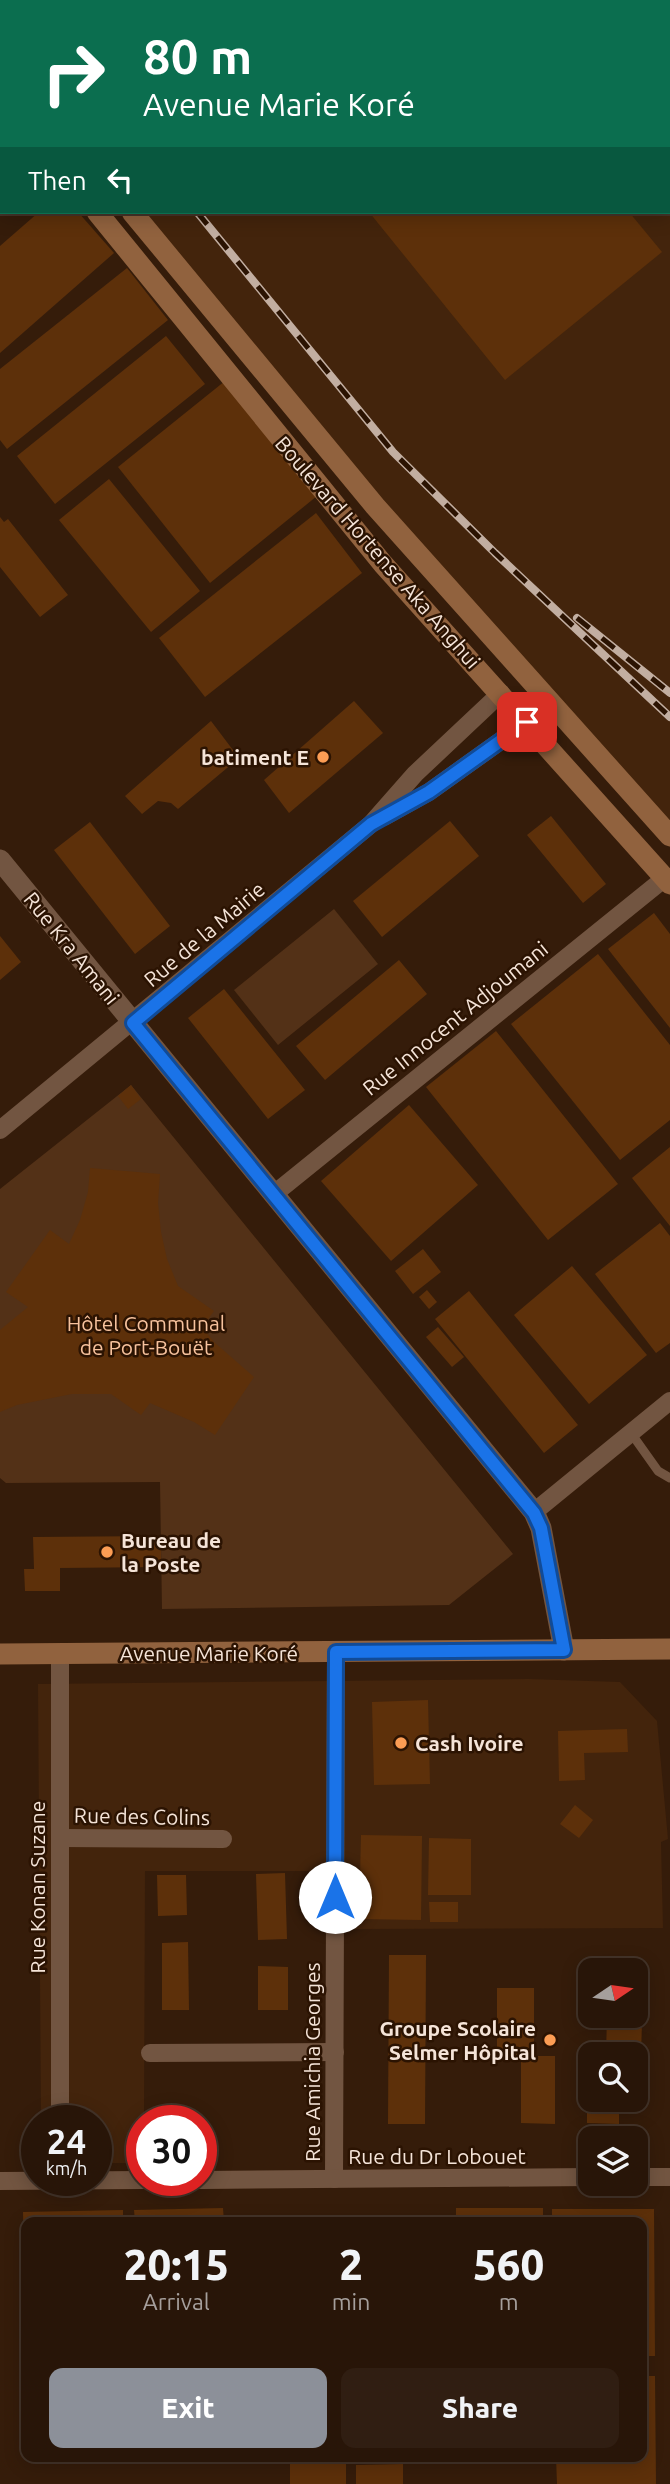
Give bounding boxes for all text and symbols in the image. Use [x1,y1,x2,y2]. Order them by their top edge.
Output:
icon: right [28,28,119,119]
text: 80 m [143,28,252,83]
text: Avenue Marie Koré [143,86,415,122]
icon: left [101,161,139,199]
text: Then [28,166,87,195]
street label: Boulevard Hortense Aka Anghui [271,431,485,673]
pin [497,692,557,752]
icon: arrive [508,703,546,741]
place label: batiment E [201,745,309,769]
marker: batiment E [315,749,331,765]
street label: Rue de la Mairie [139,877,269,991]
street label: Rue Kra Amani [19,887,125,1009]
street label: Rue Innocent Adjoumani [358,936,552,1100]
park label: Hôtel Communal de Port-Bouët [67,1311,225,1359]
place label: Bureau de la Poste [121,1528,221,1576]
marker: Bureau de la Poste [99,1544,115,1560]
street label: Avenue Marie Koré [120,1641,298,1665]
place label: Cash Ivoire [415,1731,524,1755]
marker: Cash Ivoire [393,1735,409,1751]
street label: Rue Konan Suzane [25,1801,49,1973]
street label: Rue des Colins [74,1803,210,1829]
position arrow [298,1860,372,1934]
north arrow [578,1958,648,2028]
map controls [578,1958,648,2196]
street label: Rue Amichia Georges [300,1962,324,2162]
place label: Groupe Scolaire Selmer Hôpital [380,2016,536,2064]
marker: Groupe Scolaire Selmer Hôpital [542,2032,558,2048]
button: search [578,2042,648,2112]
speed limit sign: 30 [126,2105,217,2196]
text: 24 [47,2121,86,2161]
button: layers [578,2126,648,2196]
street label: Rue du Dr Lobouet [348,2144,526,2168]
text: km/h [46,2158,87,2178]
text: 20:15 [124,2241,229,2288]
text: 2 [339,2241,363,2288]
text: 560 [473,2241,544,2288]
text: Arrival [143,2289,210,2314]
text: min [332,2289,370,2314]
text: m [499,2289,519,2314]
button: Exit [49,2368,327,2448]
button: Share [341,2368,619,2448]

